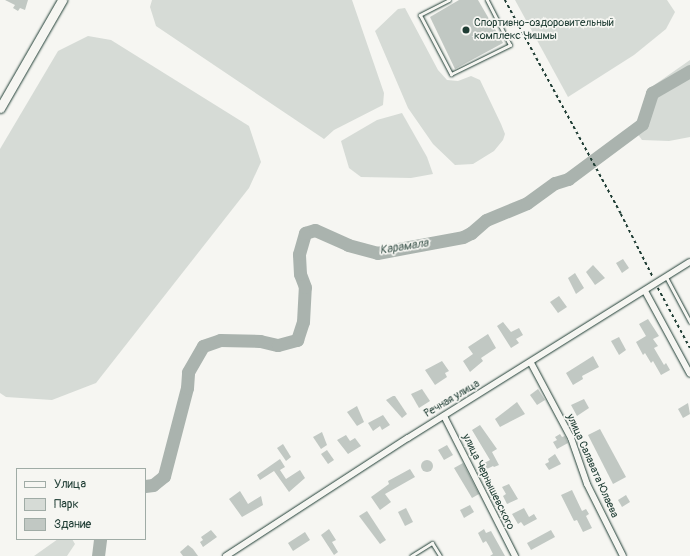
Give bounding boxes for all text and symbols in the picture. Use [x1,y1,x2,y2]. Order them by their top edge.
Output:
place label: Спортивно-оздоровительный комплекс Чишмы [474,17,614,43]
marker: Спортивно-оздоровительный комплекс Чишмы [461,25,471,35]
water label: Карамала [379,236,429,258]
street label: Речная улица [422,377,482,421]
street label: улица Салавата Юлаева [563,412,621,520]
street label: улица Чернышевского [459,432,517,532]
legend [16,468,146,540]
text: Улица [54,477,86,492]
text: Парк [54,497,79,512]
text: Здание [54,517,91,532]

